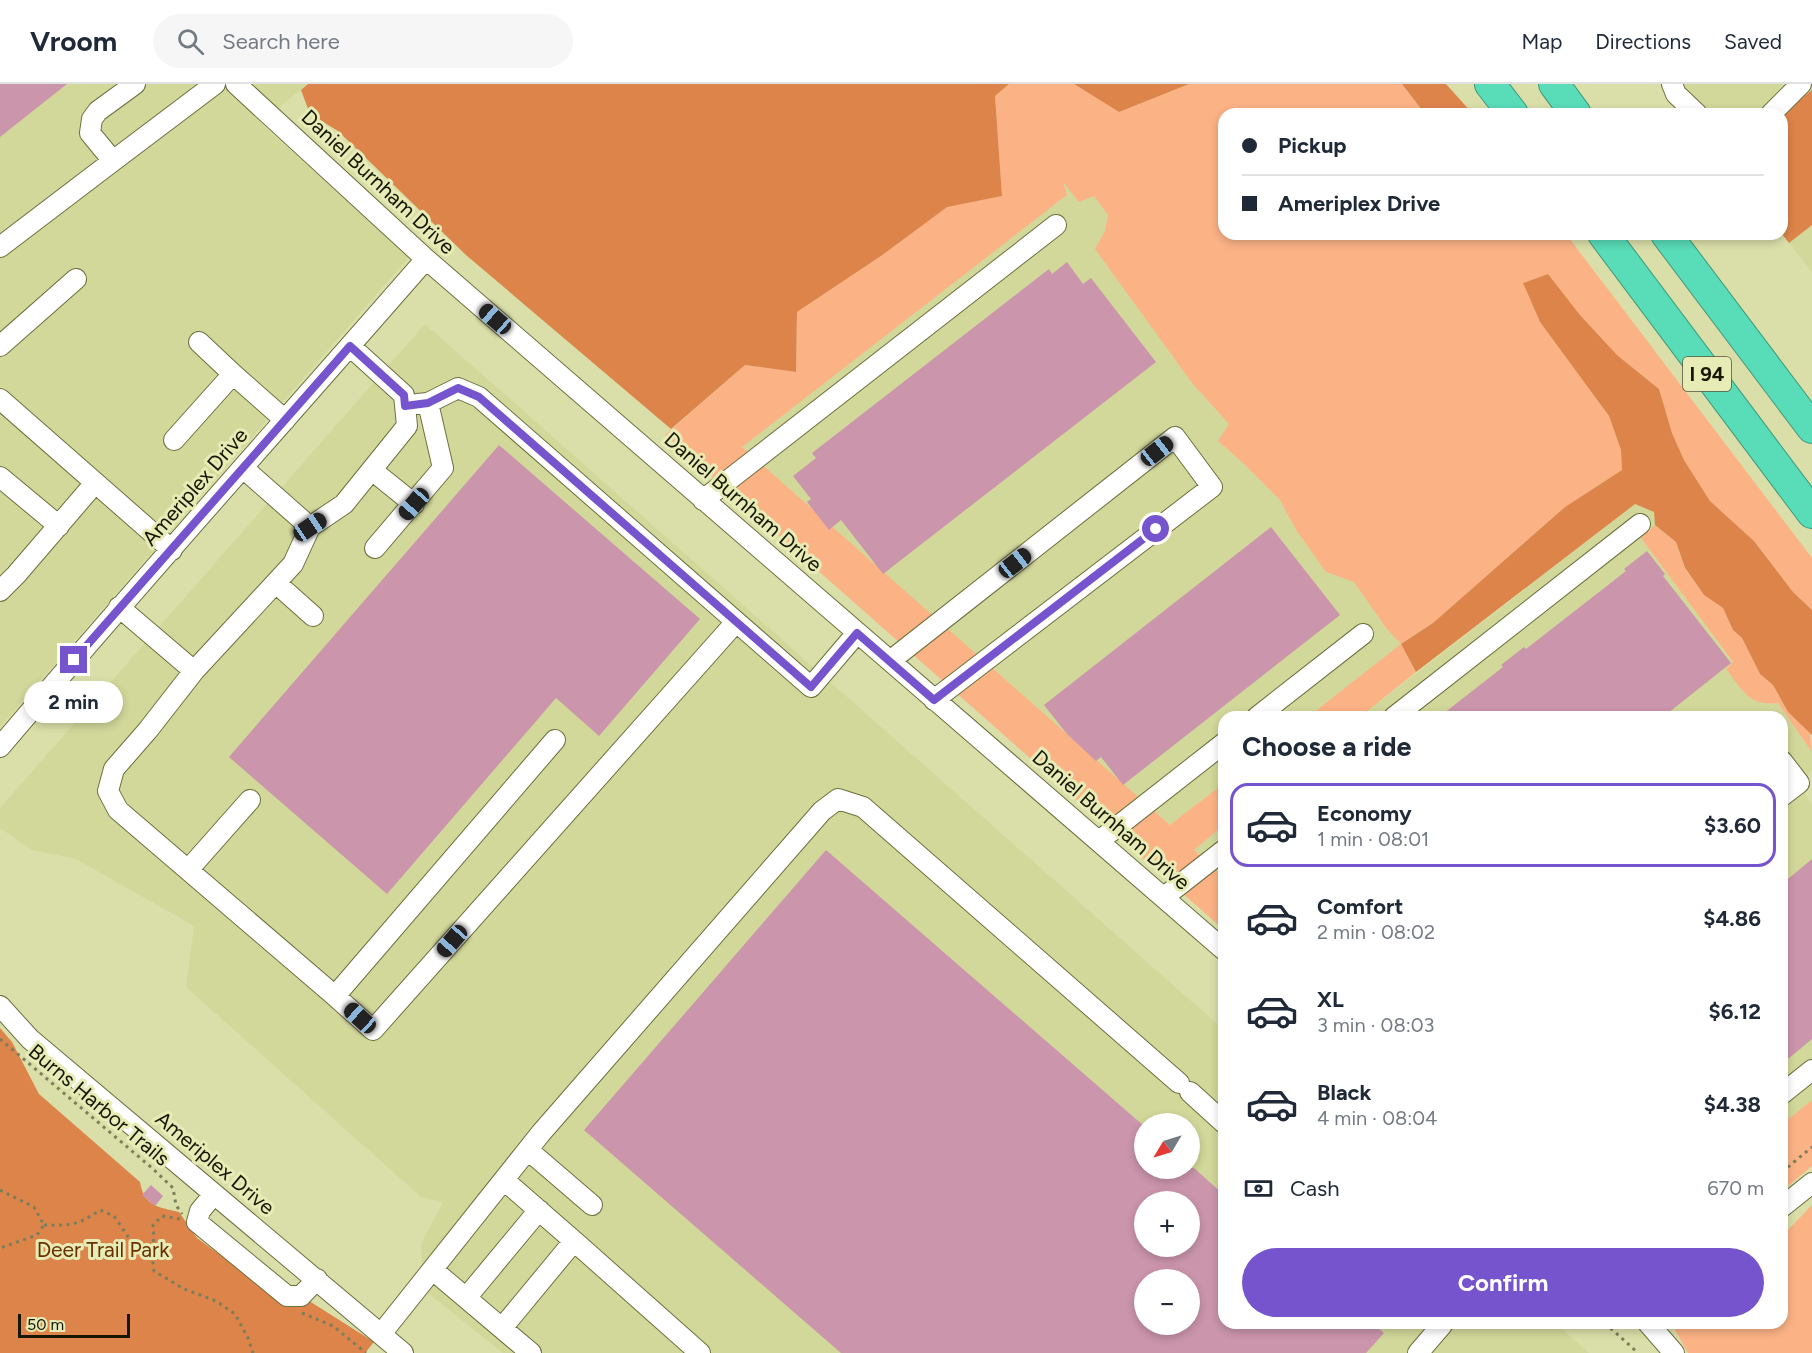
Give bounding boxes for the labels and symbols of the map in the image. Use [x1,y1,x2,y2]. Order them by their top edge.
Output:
street label: Daniel Burnham Drive [297,104,460,259]
car [476,300,514,338]
road number: I 94 [1683,357,1731,391]
street label: Ameriplex Drive [137,423,252,551]
street label: Daniel Burnham Drive [659,426,827,577]
car [1137,433,1177,469]
car [395,485,433,523]
car [290,509,330,545]
route start [1142,515,1169,542]
car [995,545,1035,581]
route end [60,646,87,673]
callout: 2 min [25,681,124,723]
street label: Daniel Burnham Drive [1027,744,1195,895]
car [433,922,471,960]
car [341,999,379,1037]
street label: Burns Harbor Trails [24,1038,175,1171]
street label: Ameriplex Drive [151,1106,280,1220]
north arrow [1134,1113,1200,1179]
park label: Deer Trail Park [37,1237,170,1262]
scale bar [18,1311,130,1338]

